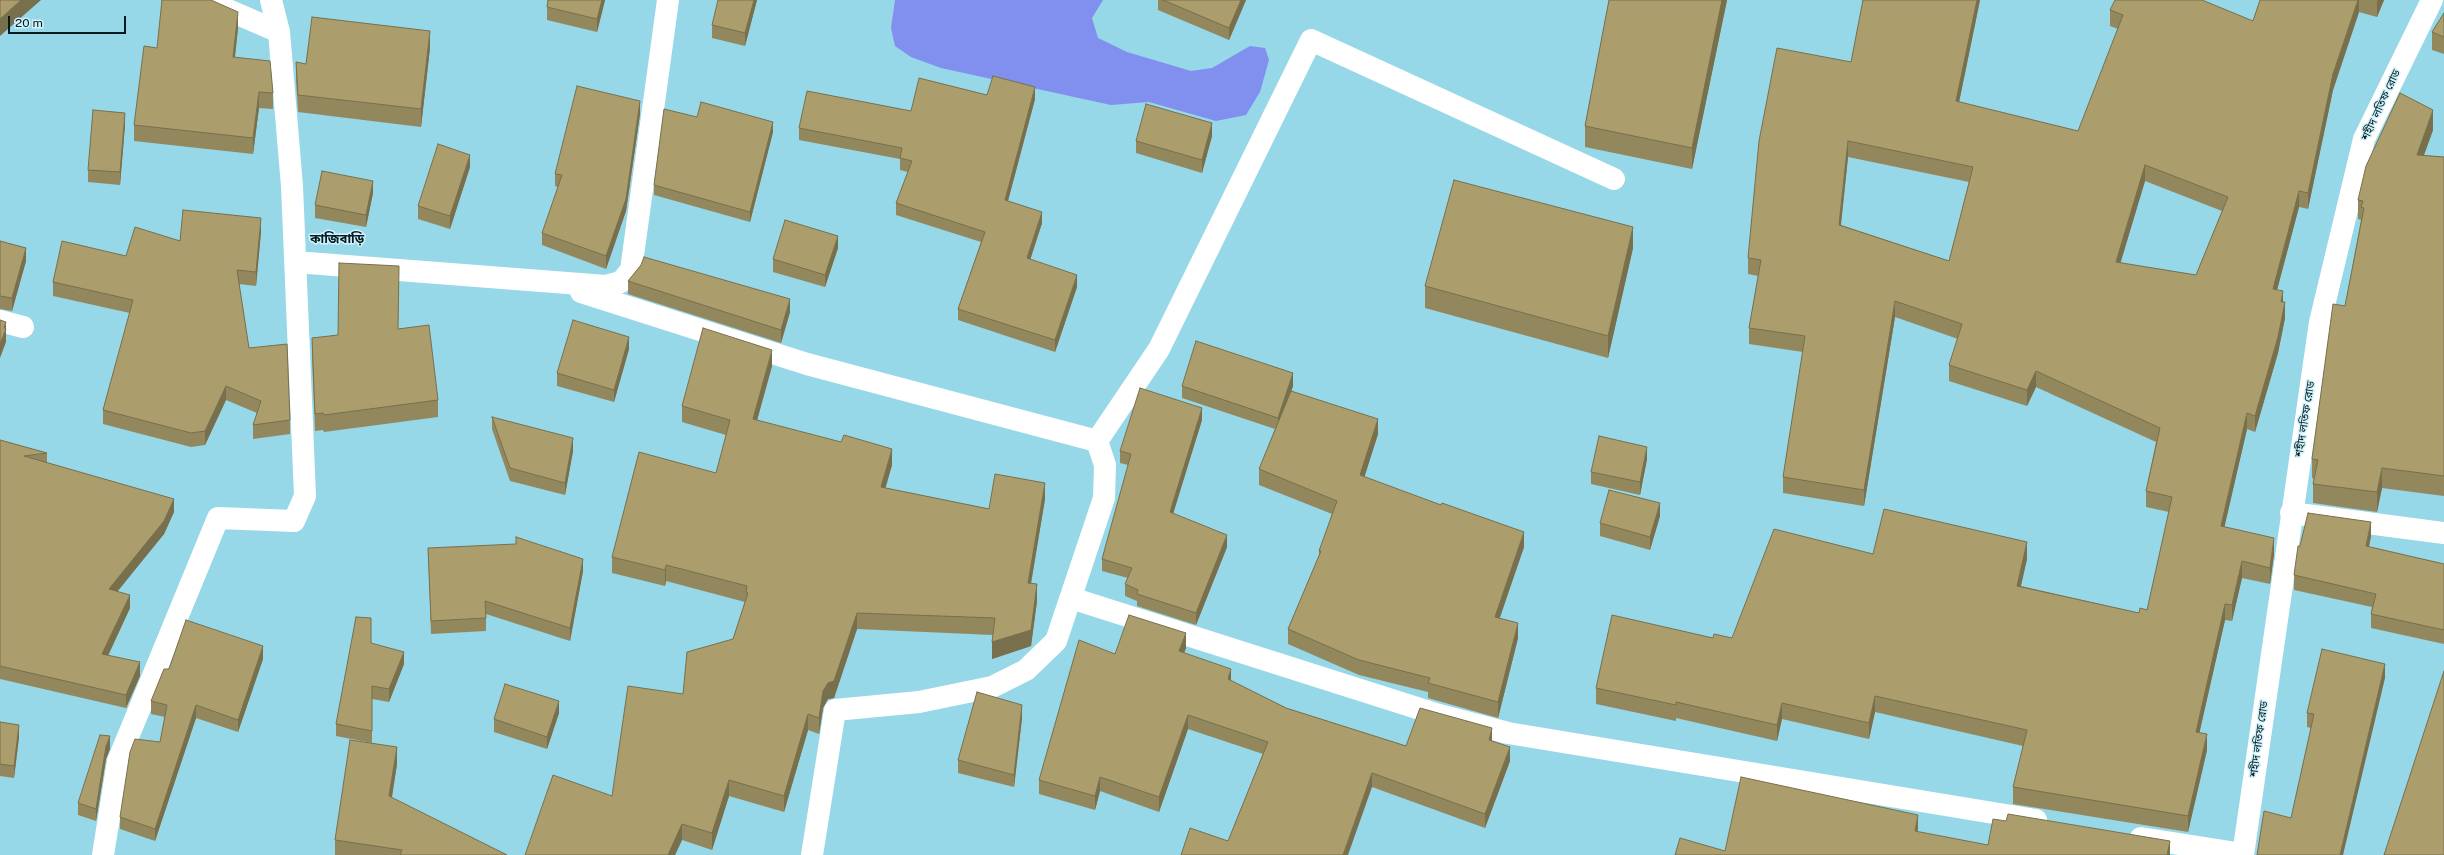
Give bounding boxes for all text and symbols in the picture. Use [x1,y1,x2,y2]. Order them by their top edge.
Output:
scale bar [10,8,128,34]
text: 20 m [15,16,43,30]
street label: শহীদ লতিফ রোড [2359,67,2403,143]
district label: কাজিবাড়ি [310,231,364,247]
street label: শহীদ লতিফ রোড [2292,380,2318,458]
street label: শহীদ লতিফ রোড [2247,700,2271,778]

